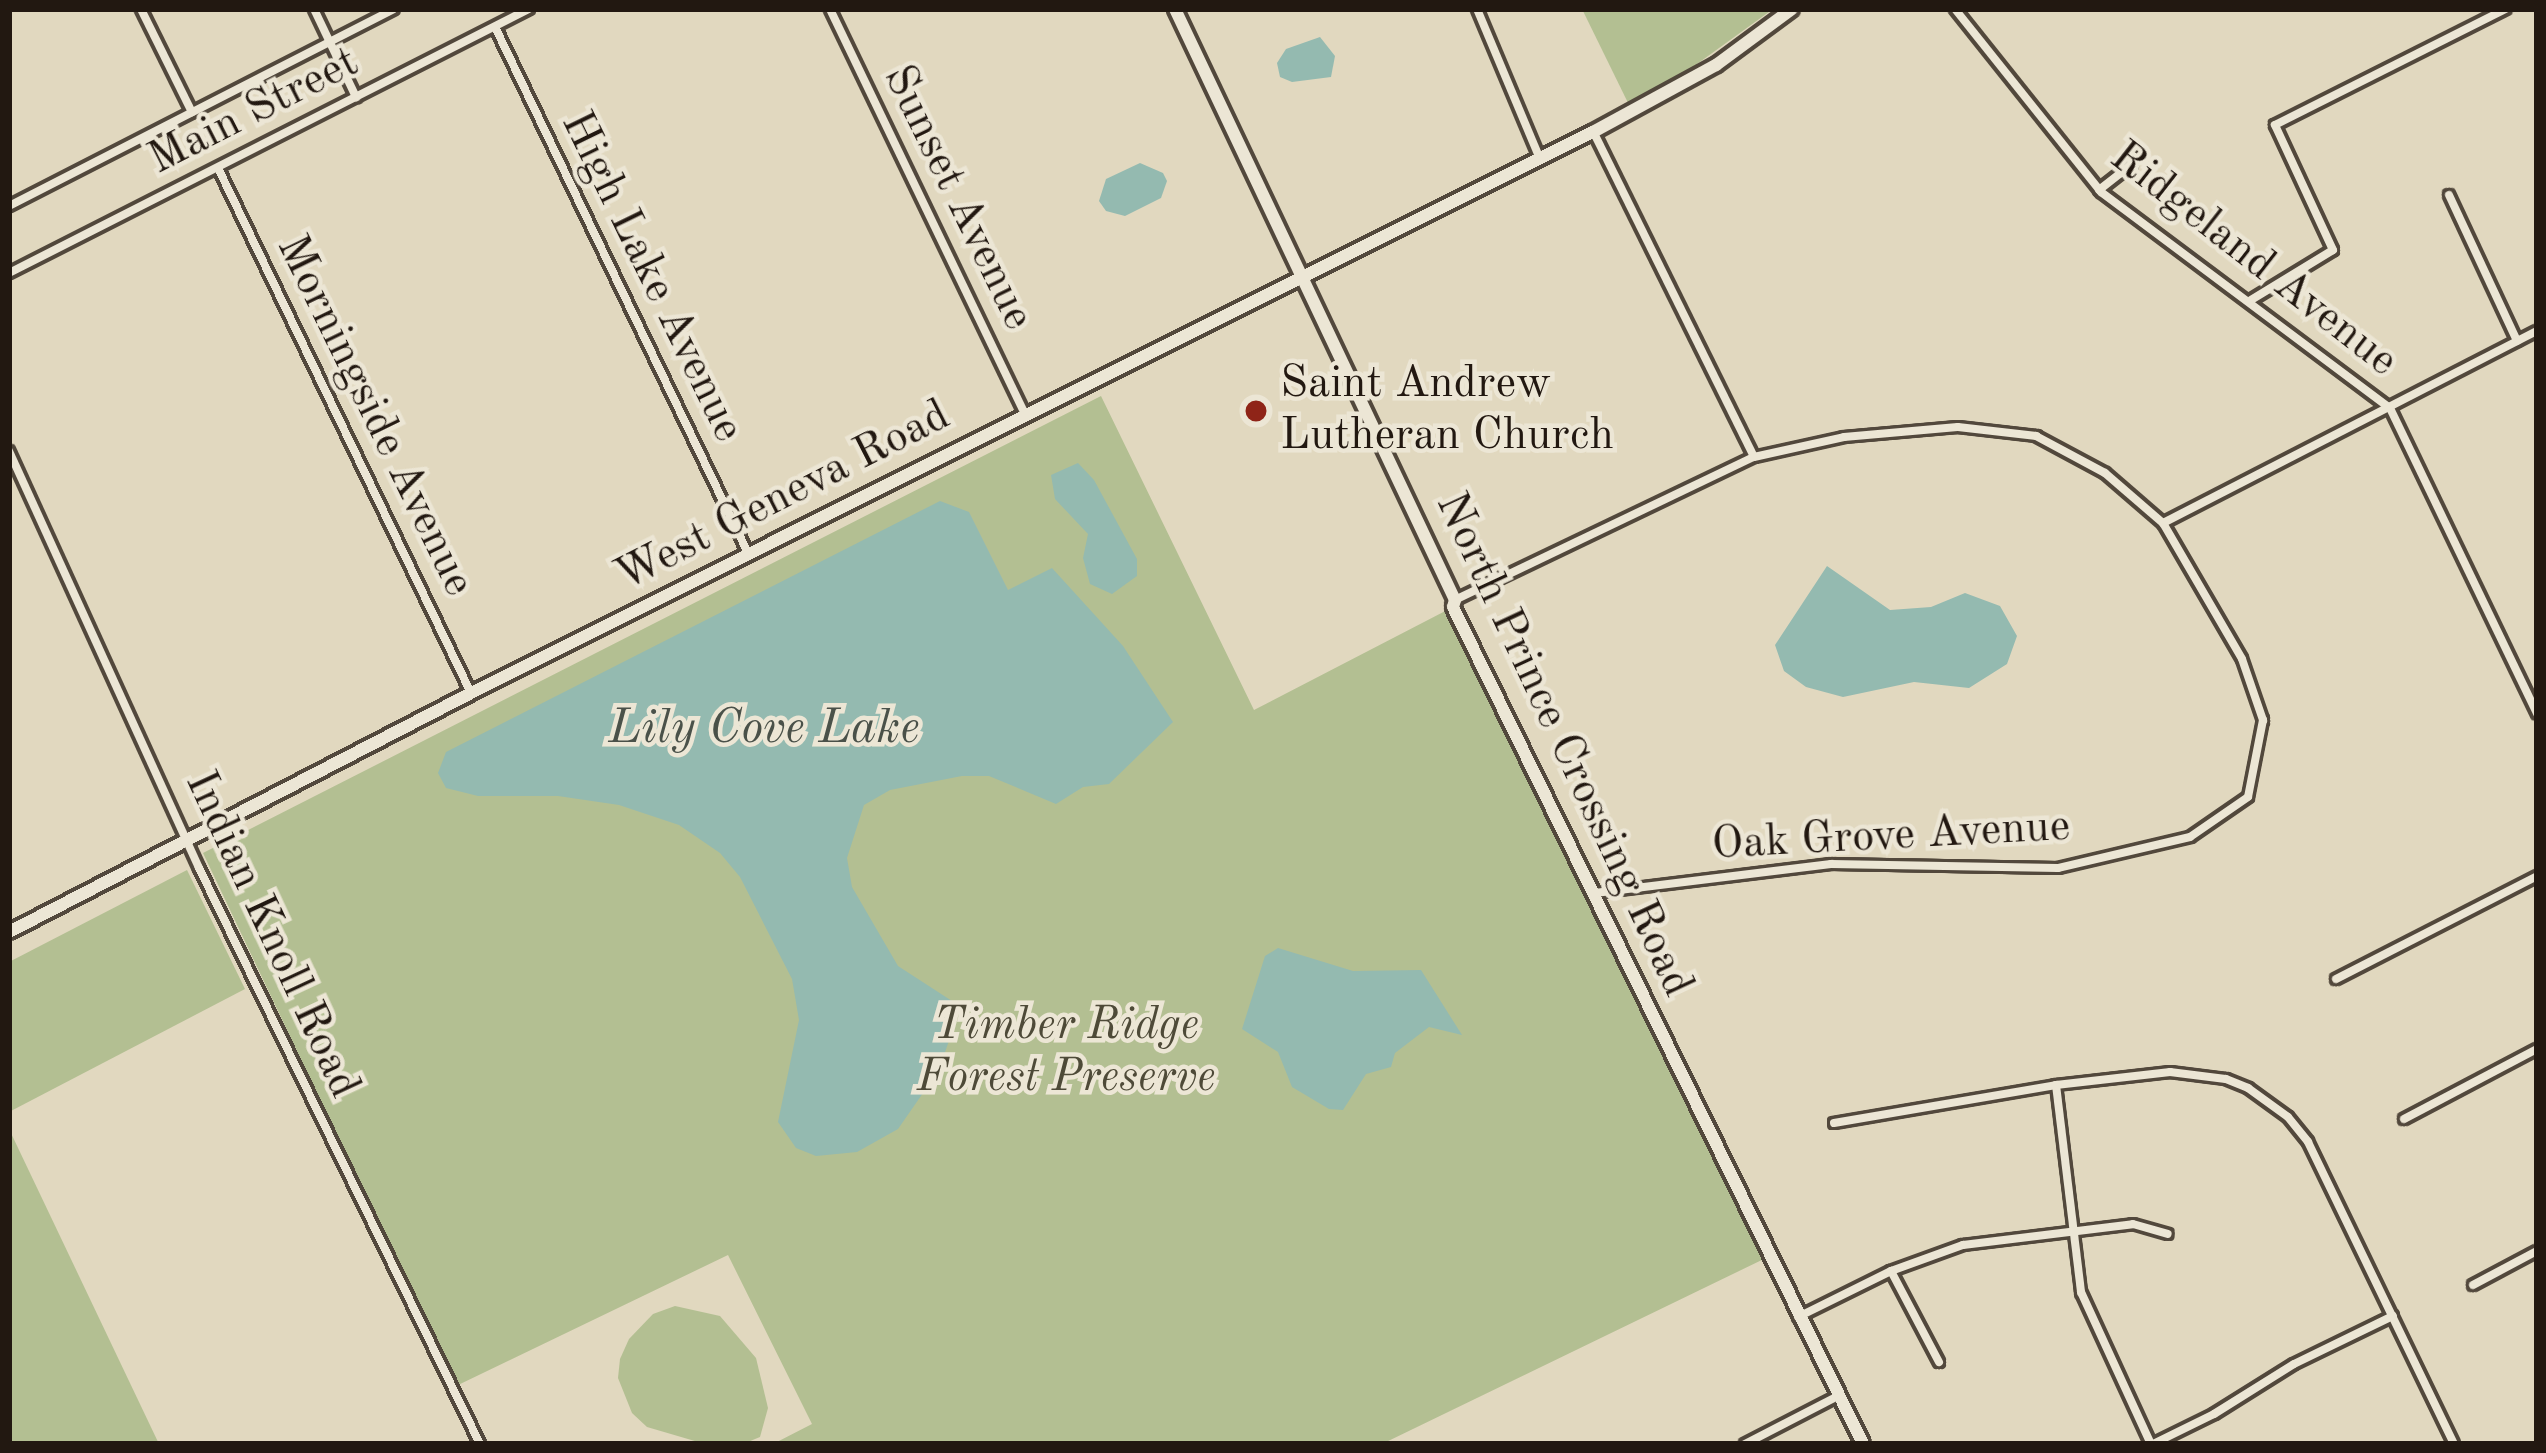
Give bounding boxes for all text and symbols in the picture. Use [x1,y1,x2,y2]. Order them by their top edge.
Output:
street label: Main Street [140,36,368,188]
street label: Sunset Avenue [870,57,1044,339]
street label: High Lake Avenue [548,103,754,451]
street label: Ridgeland Avenue [2098,131,2408,389]
street label: Morningside Avenue [263,227,485,605]
place label: Saint Andrew Lutheran Church [1280,358,1614,464]
street label: West Geneva Road [607,389,959,605]
marker: Saint Andrew Lutheran Church [1243,398,1269,424]
street label: North Prince Crossing Road [1422,484,1704,1006]
water label: Lily Cove Lake [608,701,920,759]
street label: Indian Knoll Road [172,763,370,1107]
street label: Oak Grove Avenue [1710,801,2072,873]
park label: Timber Ridge Forest Preserve [917,1000,1215,1106]

